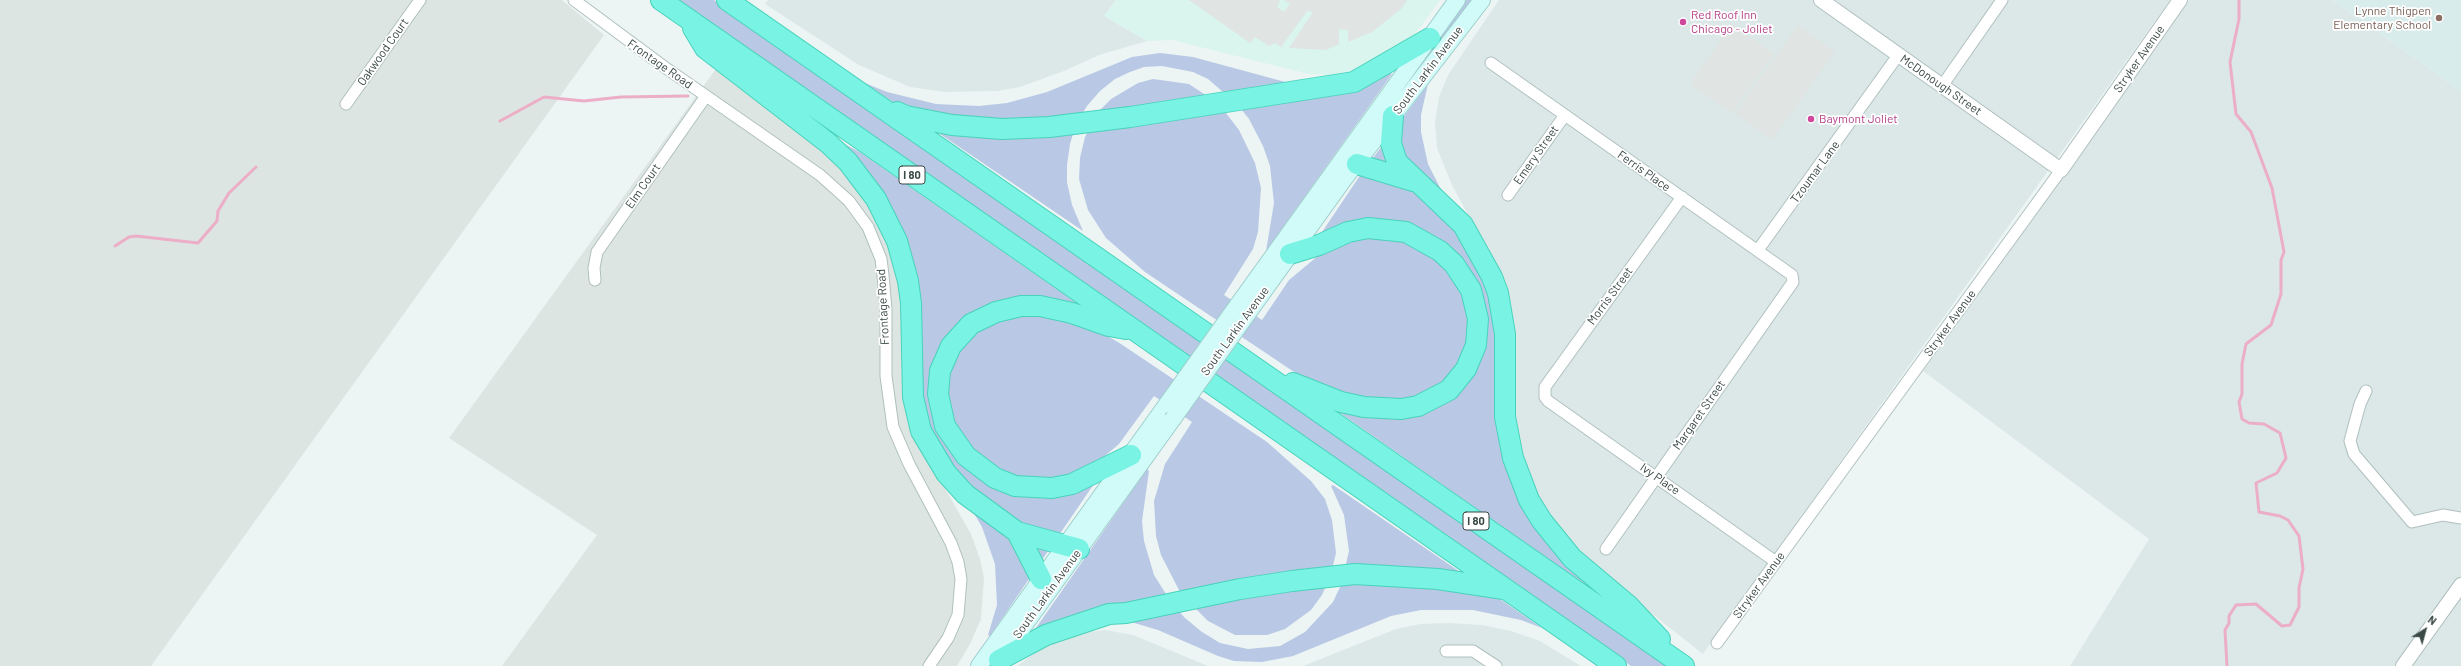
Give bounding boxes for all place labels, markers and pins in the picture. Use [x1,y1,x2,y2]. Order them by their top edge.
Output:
place label: Lynne Thigpen Elementary School [2333,4,2431,32]
place label: Red Roof Inn Chicago - Joliet [1691,8,1773,36]
marker: Lynne Thigpen Elementary School [2434,13,2444,23]
marker: Red Roof Inn Chicago - Joliet [1678,17,1688,27]
place label: Baymont Joliet [1819,112,1898,126]
marker: Baymont Joliet [1806,114,1816,124]

